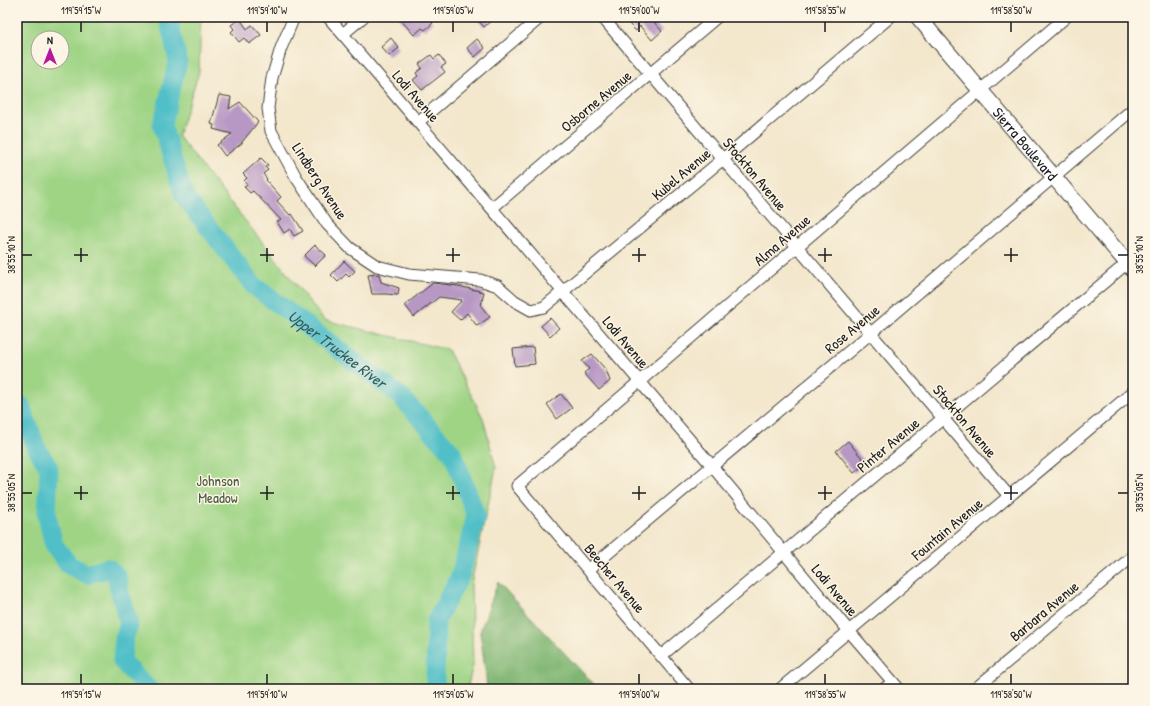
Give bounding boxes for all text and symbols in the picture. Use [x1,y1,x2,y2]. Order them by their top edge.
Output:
text: 119°59'15"W [61,4,102,17]
text: 119°59'10"W [247,4,288,17]
text: 119°59'05"W [433,4,474,17]
text: 119°59'00"W [619,4,660,17]
text: 119°58'55"W [804,4,846,17]
text: 119°58'50"W [990,4,1033,17]
north arrow [30,30,70,70]
text: N [47,33,53,47]
street label: Osborne Avenue [556,65,636,137]
street label: Lodi Avenue [388,66,444,126]
street label: Sierra Boulevard [988,102,1063,185]
street label: Stockton Avenue [718,133,792,215]
street label: Lindberg Avenue [287,139,353,223]
street label: Kubel Avenue [647,143,715,205]
street label: Alma Avenue [749,209,815,271]
text: 38°55'10"N [5,236,18,274]
text: 38°55'10"N [1133,236,1146,274]
street label: Rose Avenue [820,300,884,358]
water label: Upper Truckee River [284,305,393,394]
street label: Lodi Avenue [598,311,654,373]
street label: Stockton Avenue [928,380,1002,462]
street label: Pinter Avenue [852,413,924,477]
park label: Johnson Meadow [196,470,240,508]
text: 38°55'05"N [5,474,18,512]
text: 38°55'05"N [1133,474,1146,512]
street label: Fountain Avenue [906,493,987,566]
street label: Beecher Avenue [580,539,650,617]
street label: Lodi Avenue [807,559,863,621]
street label: Barbara Avenue [1005,576,1083,646]
text: 119°59'15"W [61,688,102,701]
text: 119°59'10"W [247,688,288,701]
text: 119°59'05"W [433,688,474,701]
text: 119°59'00"W [619,688,660,701]
text: 119°58'55"W [804,688,846,701]
text: 119°58'50"W [990,688,1033,701]

